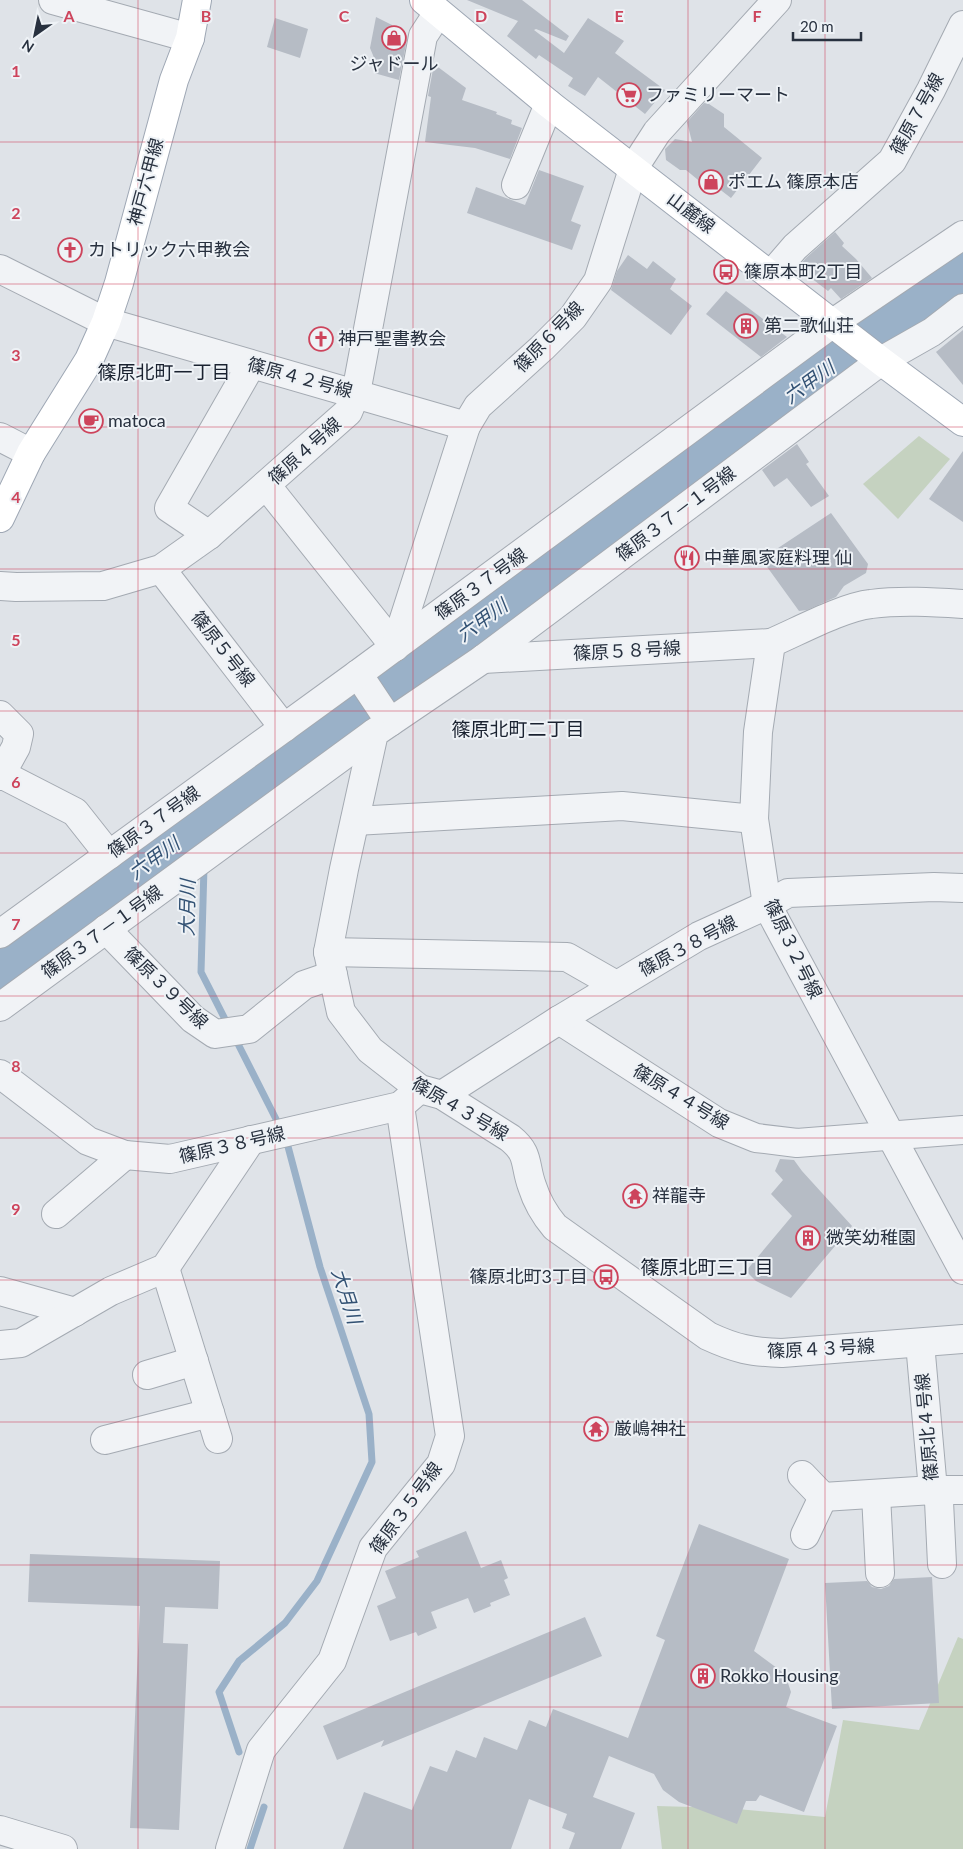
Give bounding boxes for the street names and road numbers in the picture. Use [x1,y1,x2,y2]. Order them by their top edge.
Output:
street label: 篠原７号線 [885,69,948,158]
street label: 神戸六甲線 [123,135,167,228]
street label: 山麓線 [663,187,720,237]
street label: 篠原６号線 [509,296,587,376]
street label: 篠原４２号線 [245,352,355,402]
street label: 篠原４号線 [264,412,345,489]
street label: 篠原３７－１号線 [611,461,740,565]
street label: 篠原３７号線 [430,543,531,624]
street label: 篠原５号線 [187,606,260,691]
street label: 篠原５８号線 [572,636,681,664]
street label: 篠原３７号線 [103,781,204,862]
street label: 篠原３７－１号線 [37,880,166,982]
street label: 篠原３２号線 [760,895,827,1002]
street label: 篠原３８号線 [635,910,740,980]
street label: 篠原３９号線 [120,942,213,1033]
street label: 篠原４４号線 [630,1059,733,1133]
street label: 篠原４３号線 [408,1072,513,1145]
street label: 篠原３８号線 [177,1121,287,1167]
street label: 篠原４３号線 [766,1334,875,1362]
street label: 篠原北４号線 [910,1372,942,1482]
street label: 篠原３５号線 [365,1457,446,1558]

